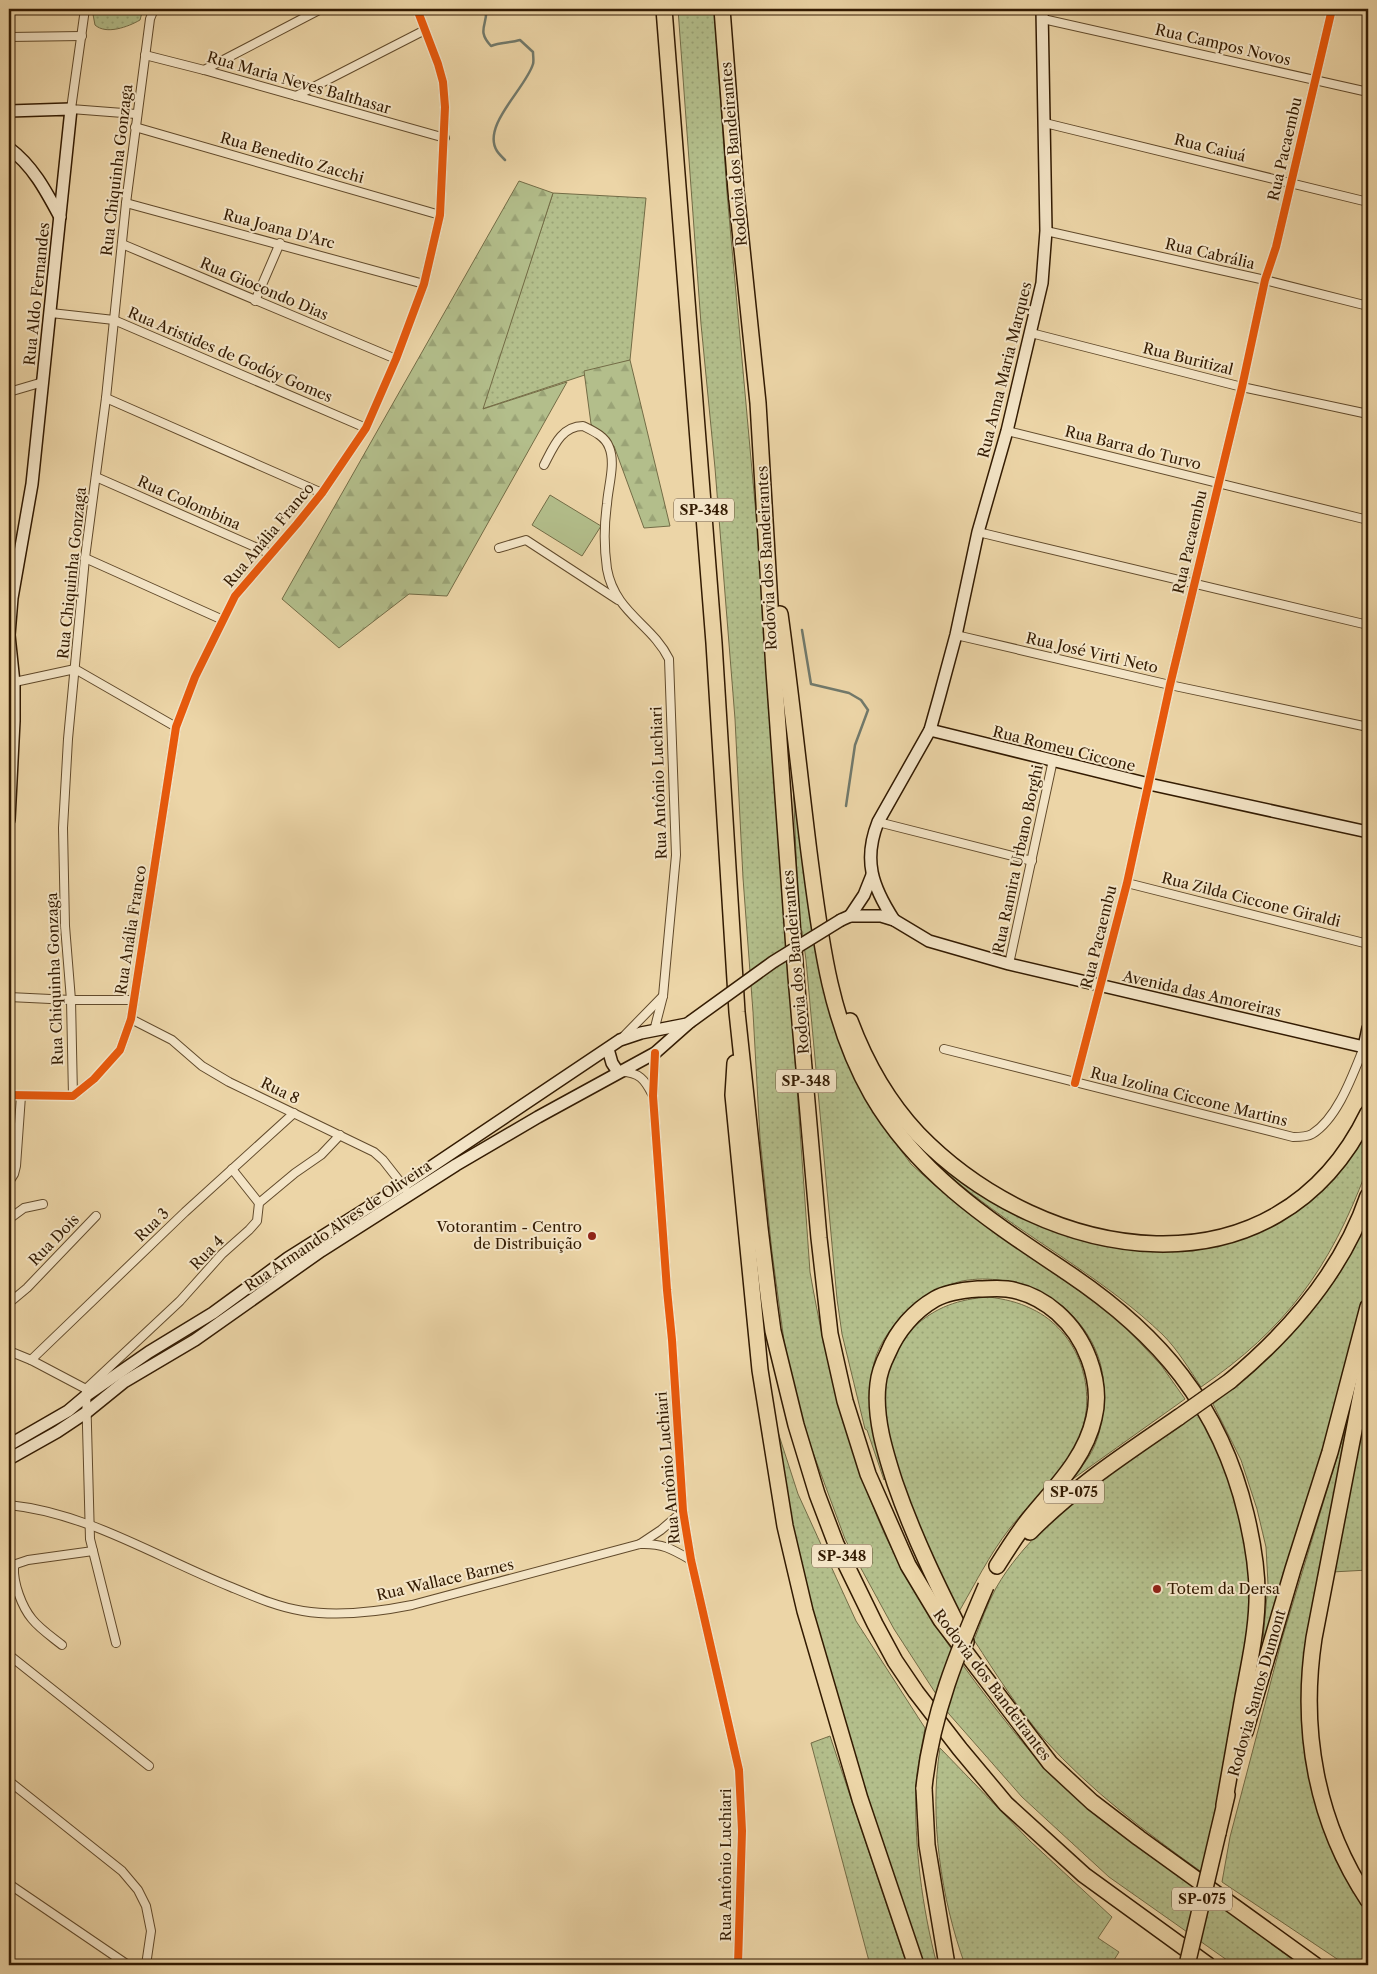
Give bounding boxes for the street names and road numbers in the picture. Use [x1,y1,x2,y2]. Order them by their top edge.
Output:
street label: Rua Campos Novos [1153,20,1293,69]
street label: Rua Maria Neves Balthasar [205,47,394,118]
street label: Rodovia dos Bandeirantes [716,61,751,247]
street label: Rua Chiquinha Gonzaga [97,83,136,257]
street label: Rua Pacaembu [1263,95,1306,203]
street label: Rua Benedito Zacchi [218,128,367,187]
street label: Rua Caiuá [1172,129,1248,166]
street label: Rua Joana D'Arc [221,204,337,253]
street label: Rua Aldo Fernandes [20,221,53,366]
street label: Rua Cabrália [1163,234,1257,273]
street label: Rua Giocondo Dias [197,253,331,324]
street label: Rua Anna Maria Marques [973,280,1036,460]
street label: Rua Aristides de Godóy Gomes [125,303,335,406]
street label: Rua Buritizal [1141,338,1236,379]
street label: Rua Barra do Turvo [1063,421,1203,474]
street label: Rodovia dos Bandeirantes [752,465,781,651]
street label: Rua Colombina [135,471,244,534]
street label: Rua Anália Franco [219,478,318,591]
street label: Rua Chiquinha Gonzaga [53,486,90,660]
street label: Rua Pacaembu [1168,488,1211,596]
road number: SP-348 [674,498,734,522]
street label: Rua José Virti Neto [1024,628,1160,677]
street label: Rua Antônio Luchiari [646,706,671,860]
street label: Rua Romeu Ciccone [991,722,1137,775]
street label: Rua Ramira Urbano Borghi [988,763,1047,955]
street label: Rua Anália Franco [111,864,150,996]
street label: Rua Zilda Ciccone Giraldi [1160,868,1343,931]
street label: Rodovia dos Bandeirantes [778,869,813,1055]
street label: Rua Pacaembu [1076,883,1121,991]
street label: Rua Chiquinha Gonzaga [42,892,67,1066]
street label: Avenida das Amoreiras [1120,966,1283,1021]
street label: Rua Izolina Ciccone Martins [1089,1063,1290,1130]
road number: SP-348 [776,1070,836,1092]
street label: Rua 8 [258,1073,303,1108]
street label: Rua Armando Alves de Oliveira [241,1156,435,1295]
street label: Rua 3 [131,1204,173,1245]
street label: Rua Dois [24,1210,83,1269]
street label: Rua 4 [186,1231,228,1274]
street label: Rua Antônio Luchiari [651,1390,684,1545]
road number: SP-075 [1044,1480,1104,1504]
road number: SP-348 [812,1544,872,1568]
street label: Rua Wallace Barnes [374,1554,515,1605]
street label: Rodovia dos Bandeirantes [929,1605,1056,1764]
street label: Rodovia Santos Dumont [1224,1606,1290,1779]
street label: Rua Antônio Luchiari [716,1788,735,1942]
road number: SP-075 [1172,1888,1232,1910]

